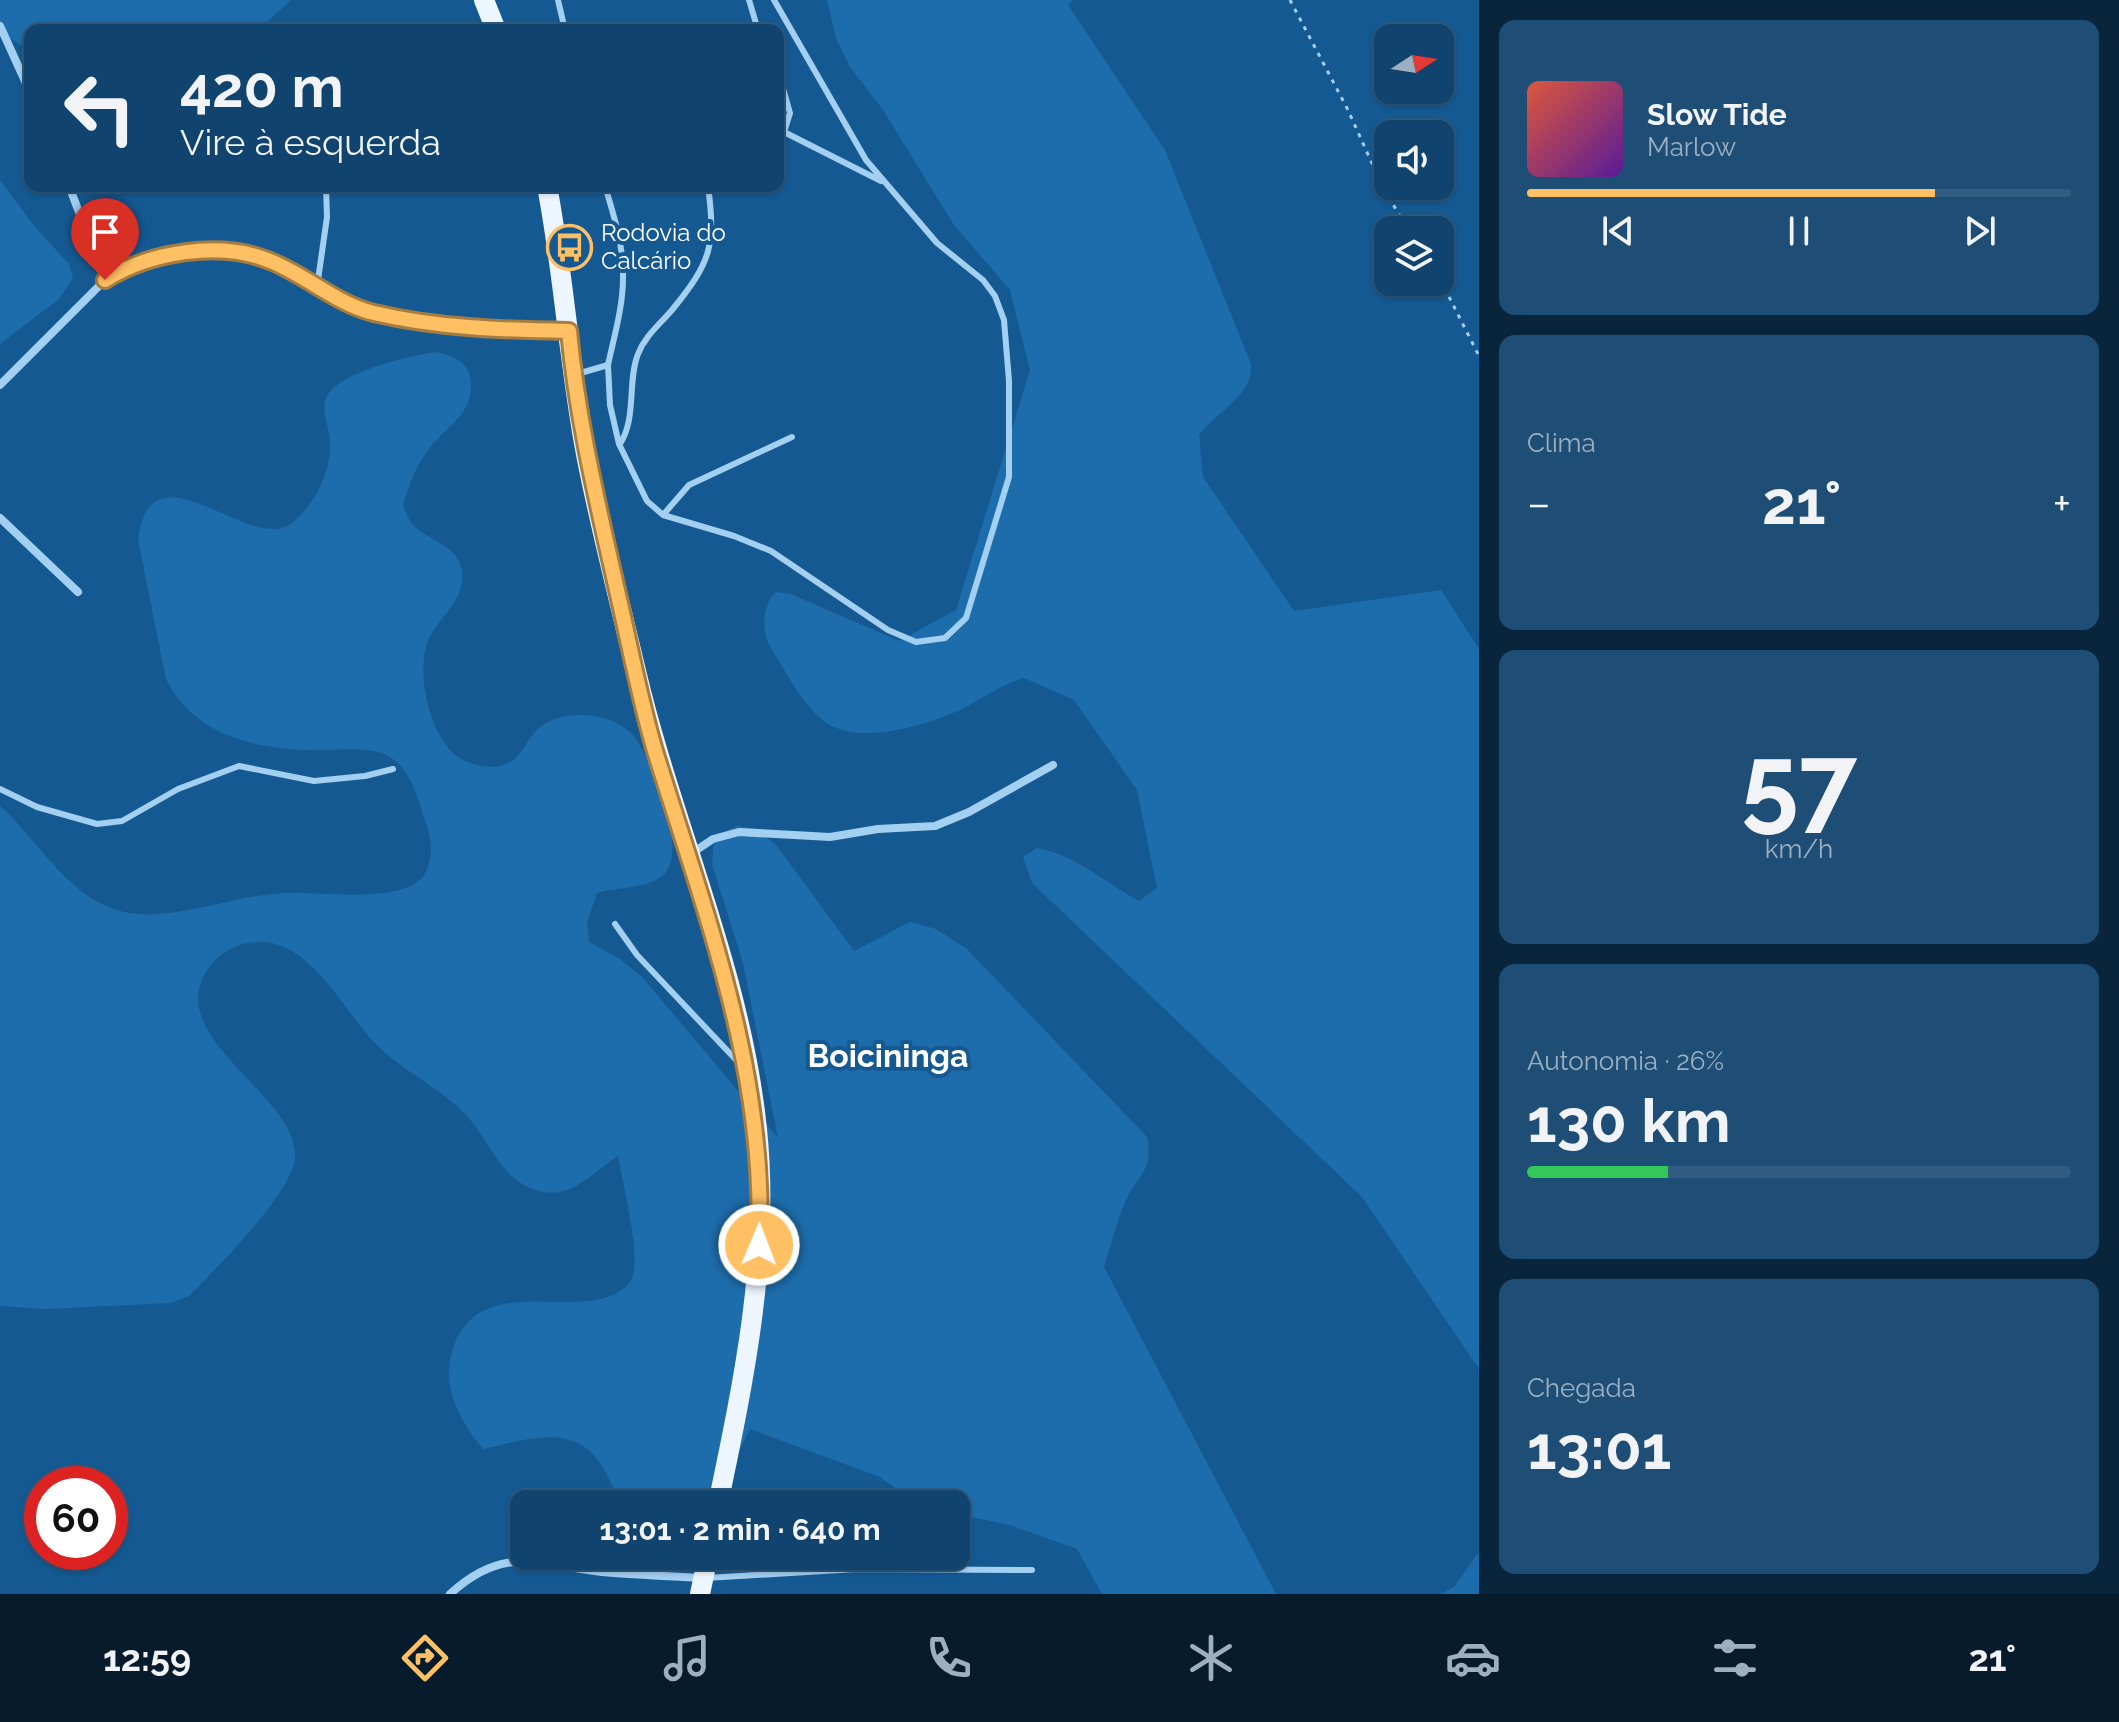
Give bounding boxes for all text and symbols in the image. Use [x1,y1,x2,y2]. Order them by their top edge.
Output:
north arrow [1374,24,1454,104]
map controls [1374,24,1454,296]
text: 420 m [180,54,344,120]
icon: left [48,56,152,160]
text: Slow Tide [1647,97,1787,132]
button: sound [1374,120,1454,200]
text: Vire à esquerda [180,121,441,163]
text: Marlow [1647,132,1736,162]
pin [71,198,139,280]
icon: previous [1596,209,1640,253]
icon: pause [1777,209,1821,253]
icon: next [1958,209,2002,253]
icon: arrive [83,210,127,254]
button: layers [1374,216,1454,296]
place label: Rodovia do Calcário [601,218,726,275]
bus stop icon: Rodovia do Calcário [546,223,594,271]
text: Clima [1527,428,1596,458]
text: 21° [1762,468,1841,538]
text: − [1527,478,1551,529]
text: + [2053,478,2071,529]
text: 57 [1741,721,1857,843]
text: km/h [1765,834,1833,864]
district label: Boicininga [808,1037,969,1074]
text: Autonomia · 26% [1527,1046,1724,1076]
text: 130 km [1527,1086,1731,1156]
position arrow [717,1203,801,1287]
text: Chegada [1527,1373,1636,1403]
text: 13:01 [1527,1413,1671,1483]
speed limit sign: 60 [24,1466,128,1570]
text: 13:01 · 2 min · 640 m [599,1512,881,1547]
icon: directions [397,1630,453,1686]
icon: music [659,1630,715,1686]
icon: phone [921,1630,977,1686]
icon: climate [1183,1630,1239,1686]
icon: car [1445,1630,1501,1686]
icon: filters [1707,1630,1763,1686]
text: 12:59 [103,1637,191,1679]
text: 21° [1968,1637,2016,1679]

